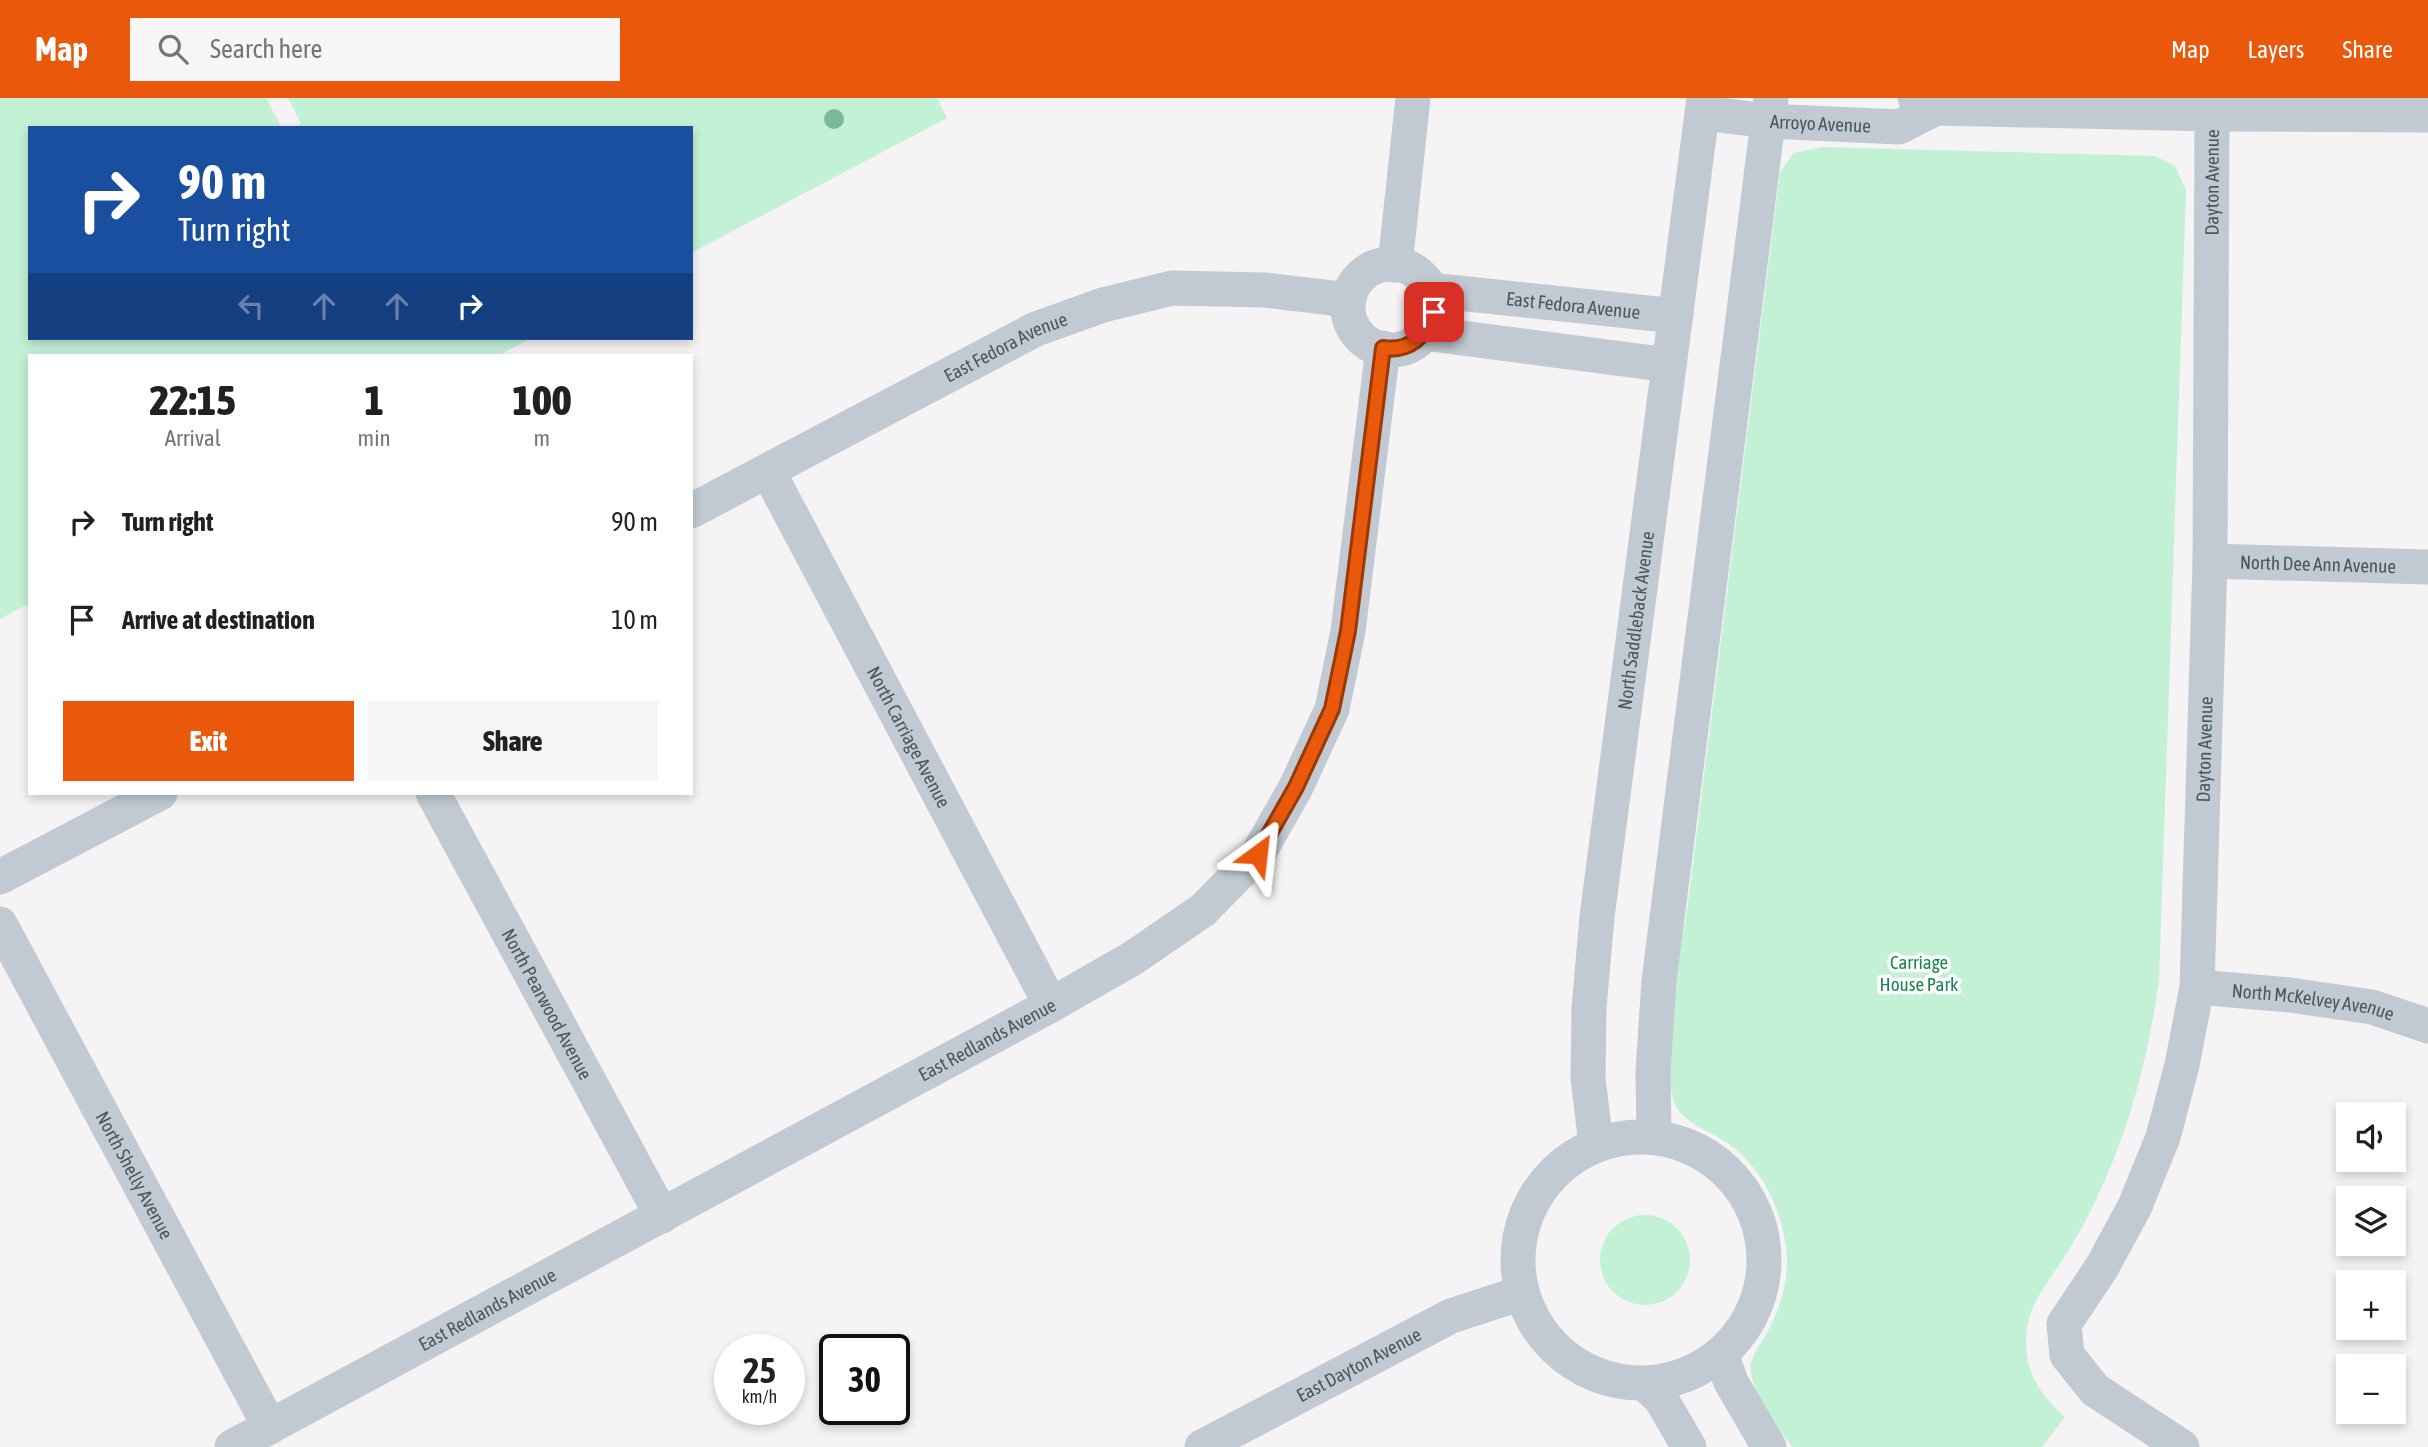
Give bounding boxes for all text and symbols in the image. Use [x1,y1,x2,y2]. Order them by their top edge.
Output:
search box [130,18,620,81]
text: Map [35,30,88,68]
icon: search [154,30,192,68]
text: Search here [210,34,322,64]
text: Map [2171,36,2210,63]
text: Layers [2248,36,2304,63]
text: Share [2342,36,2393,63]
street label: Arroyo Avenue [1769,110,1871,137]
street label: Dayton Avenue [2200,129,2223,235]
text: 90 m [178,153,266,209]
icon: right [63,154,154,245]
text: Turn right [178,211,291,248]
pin [1404,282,1464,342]
icon: left [232,287,270,325]
icon: ahead [305,287,343,325]
icon: ahead [378,287,416,325]
icon: right [451,287,489,325]
street label: East Fedora Avenue [1505,287,1641,323]
icon: arrive [1415,293,1453,331]
street label: East Fedora Avenue [940,308,1070,387]
text: 22:15 [150,376,236,424]
text: 1 [364,376,384,424]
text: 100 [512,376,571,424]
text: Arrival [165,425,221,451]
text: min [358,425,391,451]
text: m [534,425,550,451]
icon: right [63,503,101,541]
text: Turn right [122,507,213,537]
text: 90 m [611,507,658,537]
street label: North Saddleback Avenue [1613,530,1658,711]
street label: North Dee Ann Avenue [2240,551,2396,577]
icon: arrive [63,601,101,639]
text: Arrive at destination [122,605,315,635]
text: 10 m [611,605,658,635]
street label: North Carriage Avenue [863,663,955,811]
street label: Dayton Avenue [2192,696,2217,803]
button: Exit [63,701,354,781]
button: Share [368,701,658,781]
position arrow [1221,817,1295,891]
street label: North Pearwood Avenue [497,925,597,1083]
park label: Carriage House Park [1880,951,1959,995]
street label: North McKelvey Avenue [2231,979,2397,1025]
street label: East Redlands Avenue [915,994,1060,1086]
map controls [2336,1102,2406,1424]
button: sound [2336,1102,2406,1172]
street label: North Shelly Avenue [92,1107,178,1243]
button: layers [2336,1186,2406,1256]
street label: East Redlands Avenue [415,1263,560,1355]
button: + [2336,1270,2406,1340]
street label: East Dayton Avenue [1293,1323,1425,1406]
speed limit sign: 30 [819,1334,910,1425]
text: 25 [743,1350,776,1390]
button: − [2336,1354,2406,1424]
text: km/h [742,1386,777,1407]

